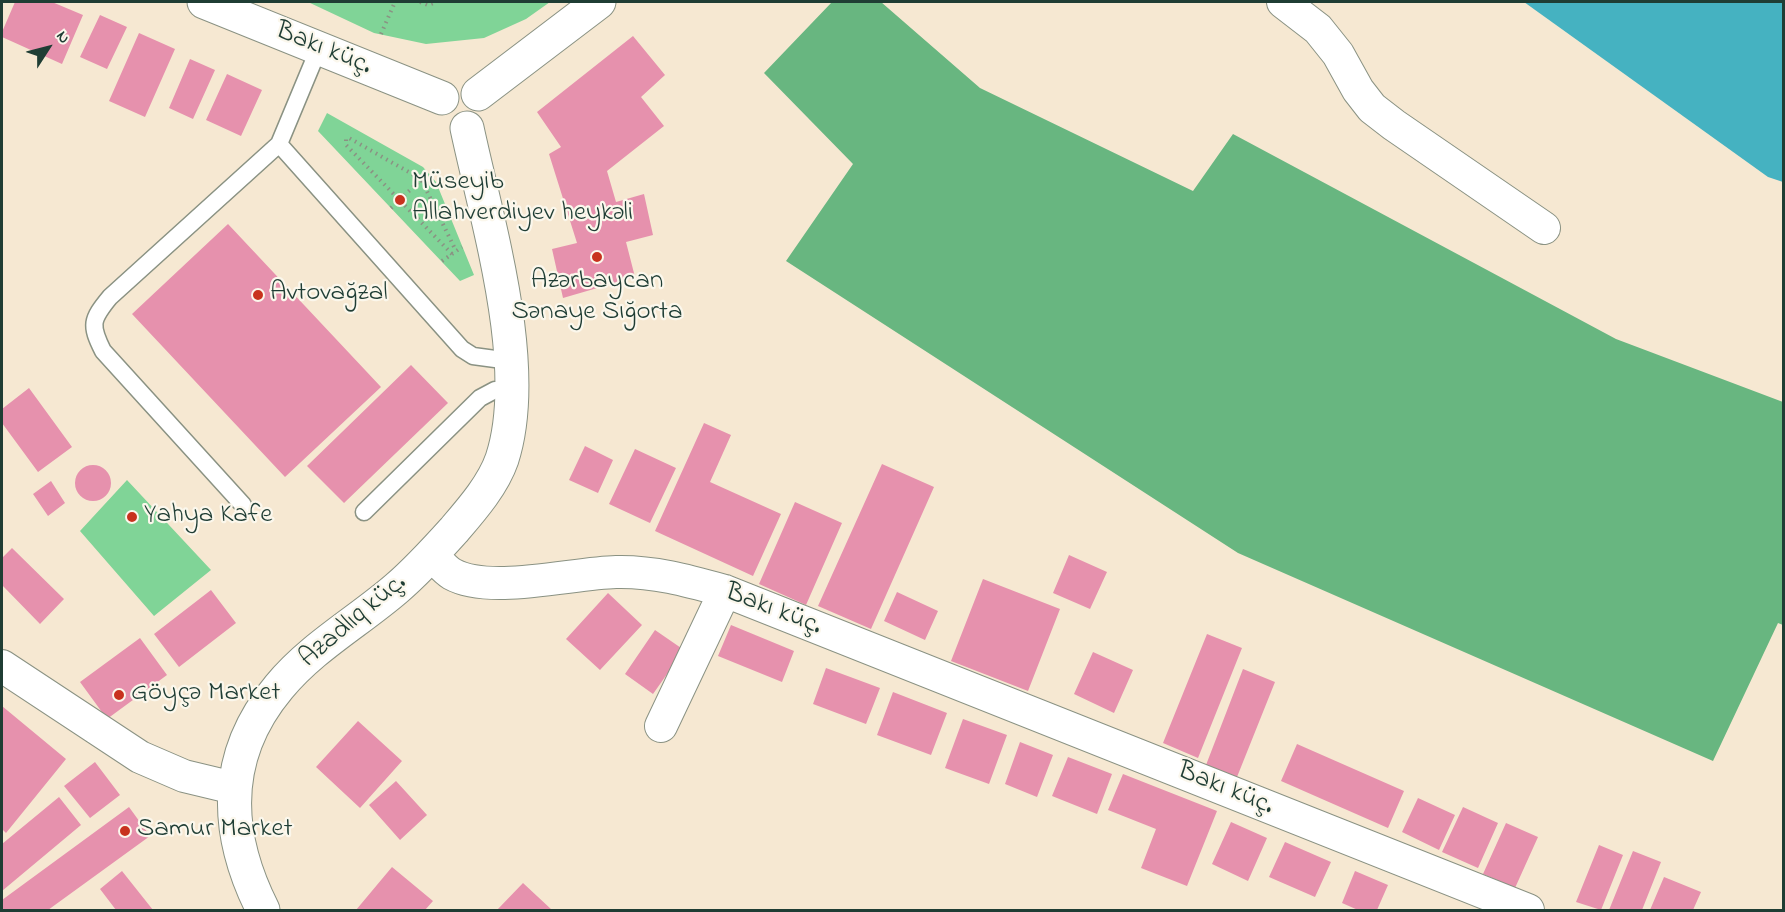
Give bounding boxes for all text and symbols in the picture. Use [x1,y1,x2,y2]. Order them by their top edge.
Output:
street label: Bakı küç. [270,16,376,84]
north arrow [18,18,78,78]
text: N [50,26,75,49]
place label: Müseyib Allahverdiyev heykəli [412,168,633,231]
marker: Müseyib Allahverdiyev heykəli [393,193,407,207]
marker: Azərbaycan Sənaye Sığorta [590,250,604,264]
place label: Azərbaycan Sənaye Sığorta [511,267,683,330]
place label: Avtovağzal [270,279,388,311]
marker: Avtovağzal [251,288,265,302]
place label: Yahya Kafe [144,501,272,533]
marker: Yahya Kafe [125,510,139,524]
street label: Azadlıq küç. [294,568,414,676]
street label: Bakı küç. [720,578,826,644]
place label: Göyçə Market [131,679,280,711]
marker: Göyçə Market [112,688,126,702]
street label: Bakı küç. [1172,756,1278,824]
place label: Samur Market [137,815,293,847]
marker: Samur Market [118,824,132,838]

